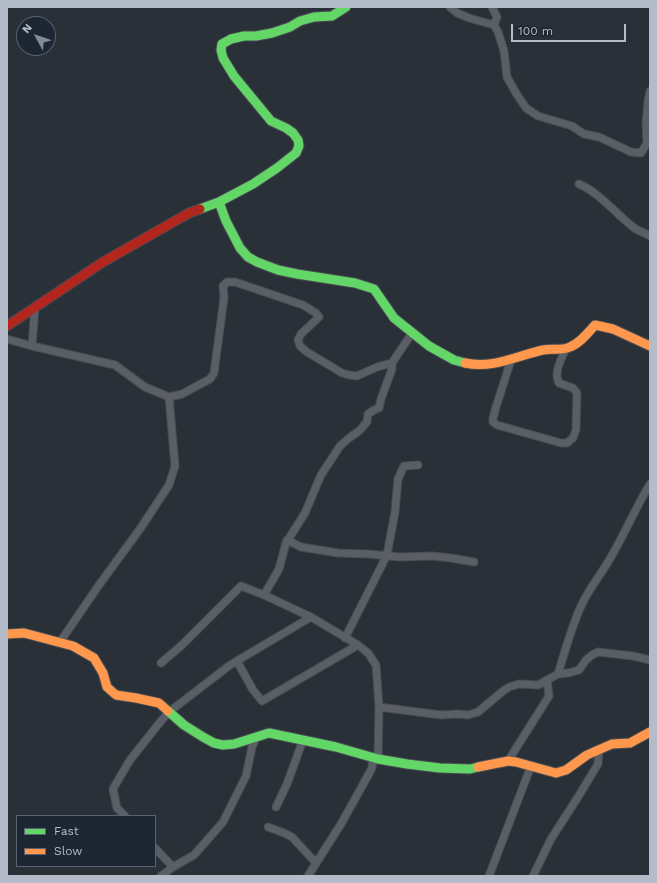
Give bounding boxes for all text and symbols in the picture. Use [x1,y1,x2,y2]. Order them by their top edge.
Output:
north arrow [16,16,56,56]
scale bar [513,16,628,42]
text: N [20,21,35,36]
text: 100 m [518,24,553,38]
legend [16,815,156,867]
text: Fast [54,824,79,838]
text: Slow [54,844,82,858]

